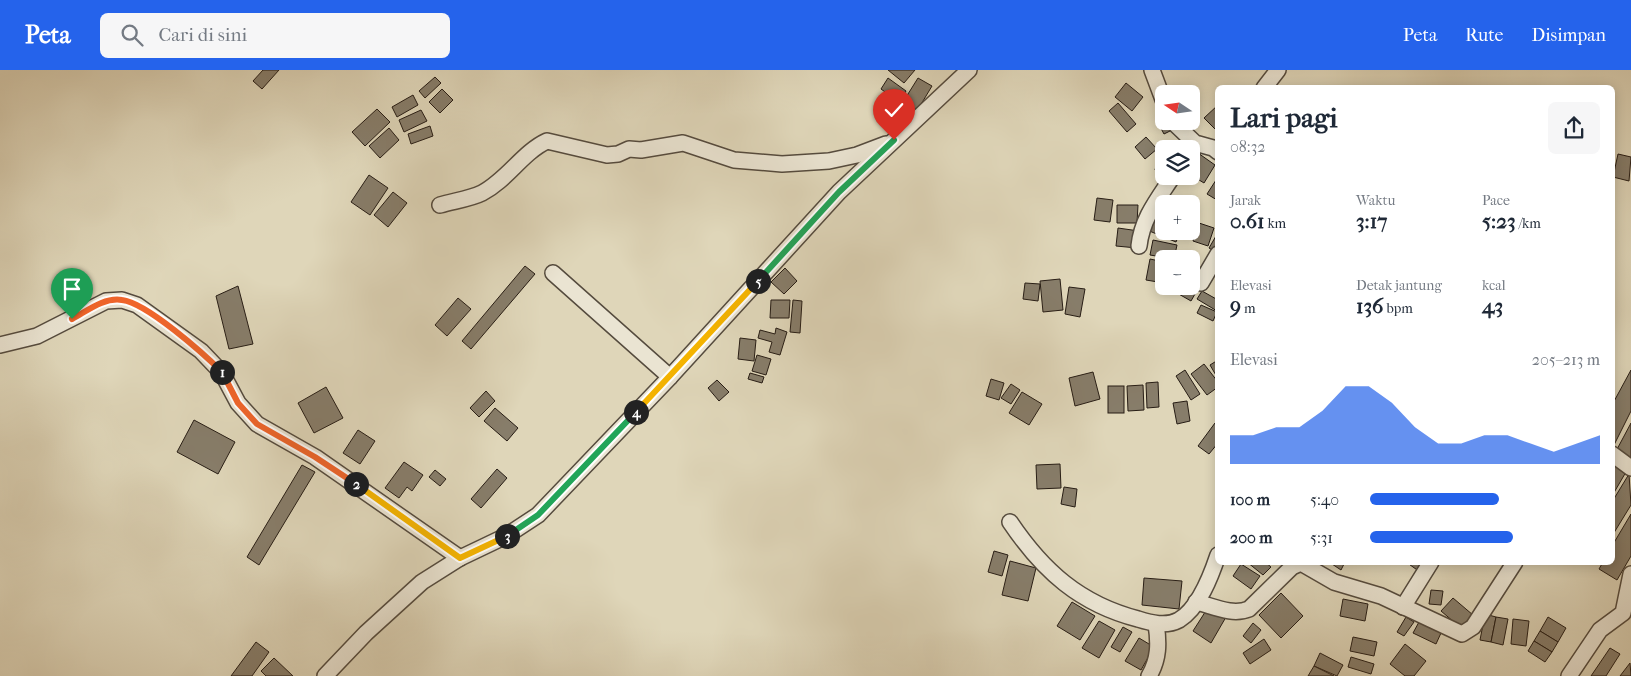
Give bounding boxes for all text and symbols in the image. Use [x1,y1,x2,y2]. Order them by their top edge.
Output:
search box [100,13,450,58]
text: Peta [25,21,70,49]
icon: search [118,21,146,49]
text: Cari di sini [158,24,247,46]
text: Peta [1403,25,1437,46]
text: Rute [1465,25,1503,46]
text: Disimpan [1531,25,1606,46]
north arrow [1155,85,1200,130]
map controls [1155,85,1200,295]
pin [873,89,915,140]
icon: check [880,96,908,124]
text: Lari pagi [1230,101,1338,134]
button: share [1548,102,1600,154]
text: 08:32 [1230,137,1266,156]
button: layers [1155,140,1200,185]
text: Jarak [1230,192,1261,209]
text: Waktu [1356,192,1395,209]
text: Pace [1482,192,1510,209]
button: + [1155,195,1200,240]
text: 0.61 [1230,209,1264,233]
text: 3:17 [1356,209,1387,233]
text: 5:23 [1482,209,1516,233]
text: km [1264,215,1286,232]
text: /km [1516,215,1541,232]
button: − [1155,250,1200,295]
pin [51,268,93,319]
pin: 5 [746,268,770,294]
text: 5 [755,273,762,290]
icon: arrive [58,275,86,303]
text: Elevasi [1230,277,1272,294]
text: Detak jantung [1356,277,1442,294]
text: kcal [1482,277,1506,294]
text: 9 [1230,294,1241,318]
text: 136 [1356,294,1383,318]
text: 43 [1482,294,1503,318]
text: m [1241,300,1256,317]
text: bpm [1383,300,1413,317]
text: Elevasi [1230,350,1278,369]
text: 205–213 m [1532,350,1600,369]
pin: 1 [210,360,234,384]
text: 1 [220,364,225,381]
pin: 4 [624,400,648,424]
text: 4 [632,404,641,421]
pin: 2 [344,472,368,496]
text: 2 [353,476,360,493]
text: 100 m [1230,490,1270,509]
text: 5:40 [1310,490,1339,509]
pin: 3 [494,524,520,548]
text: 3 [505,528,510,545]
text: 200 m [1230,528,1273,547]
text: 5:31 [1310,528,1333,547]

